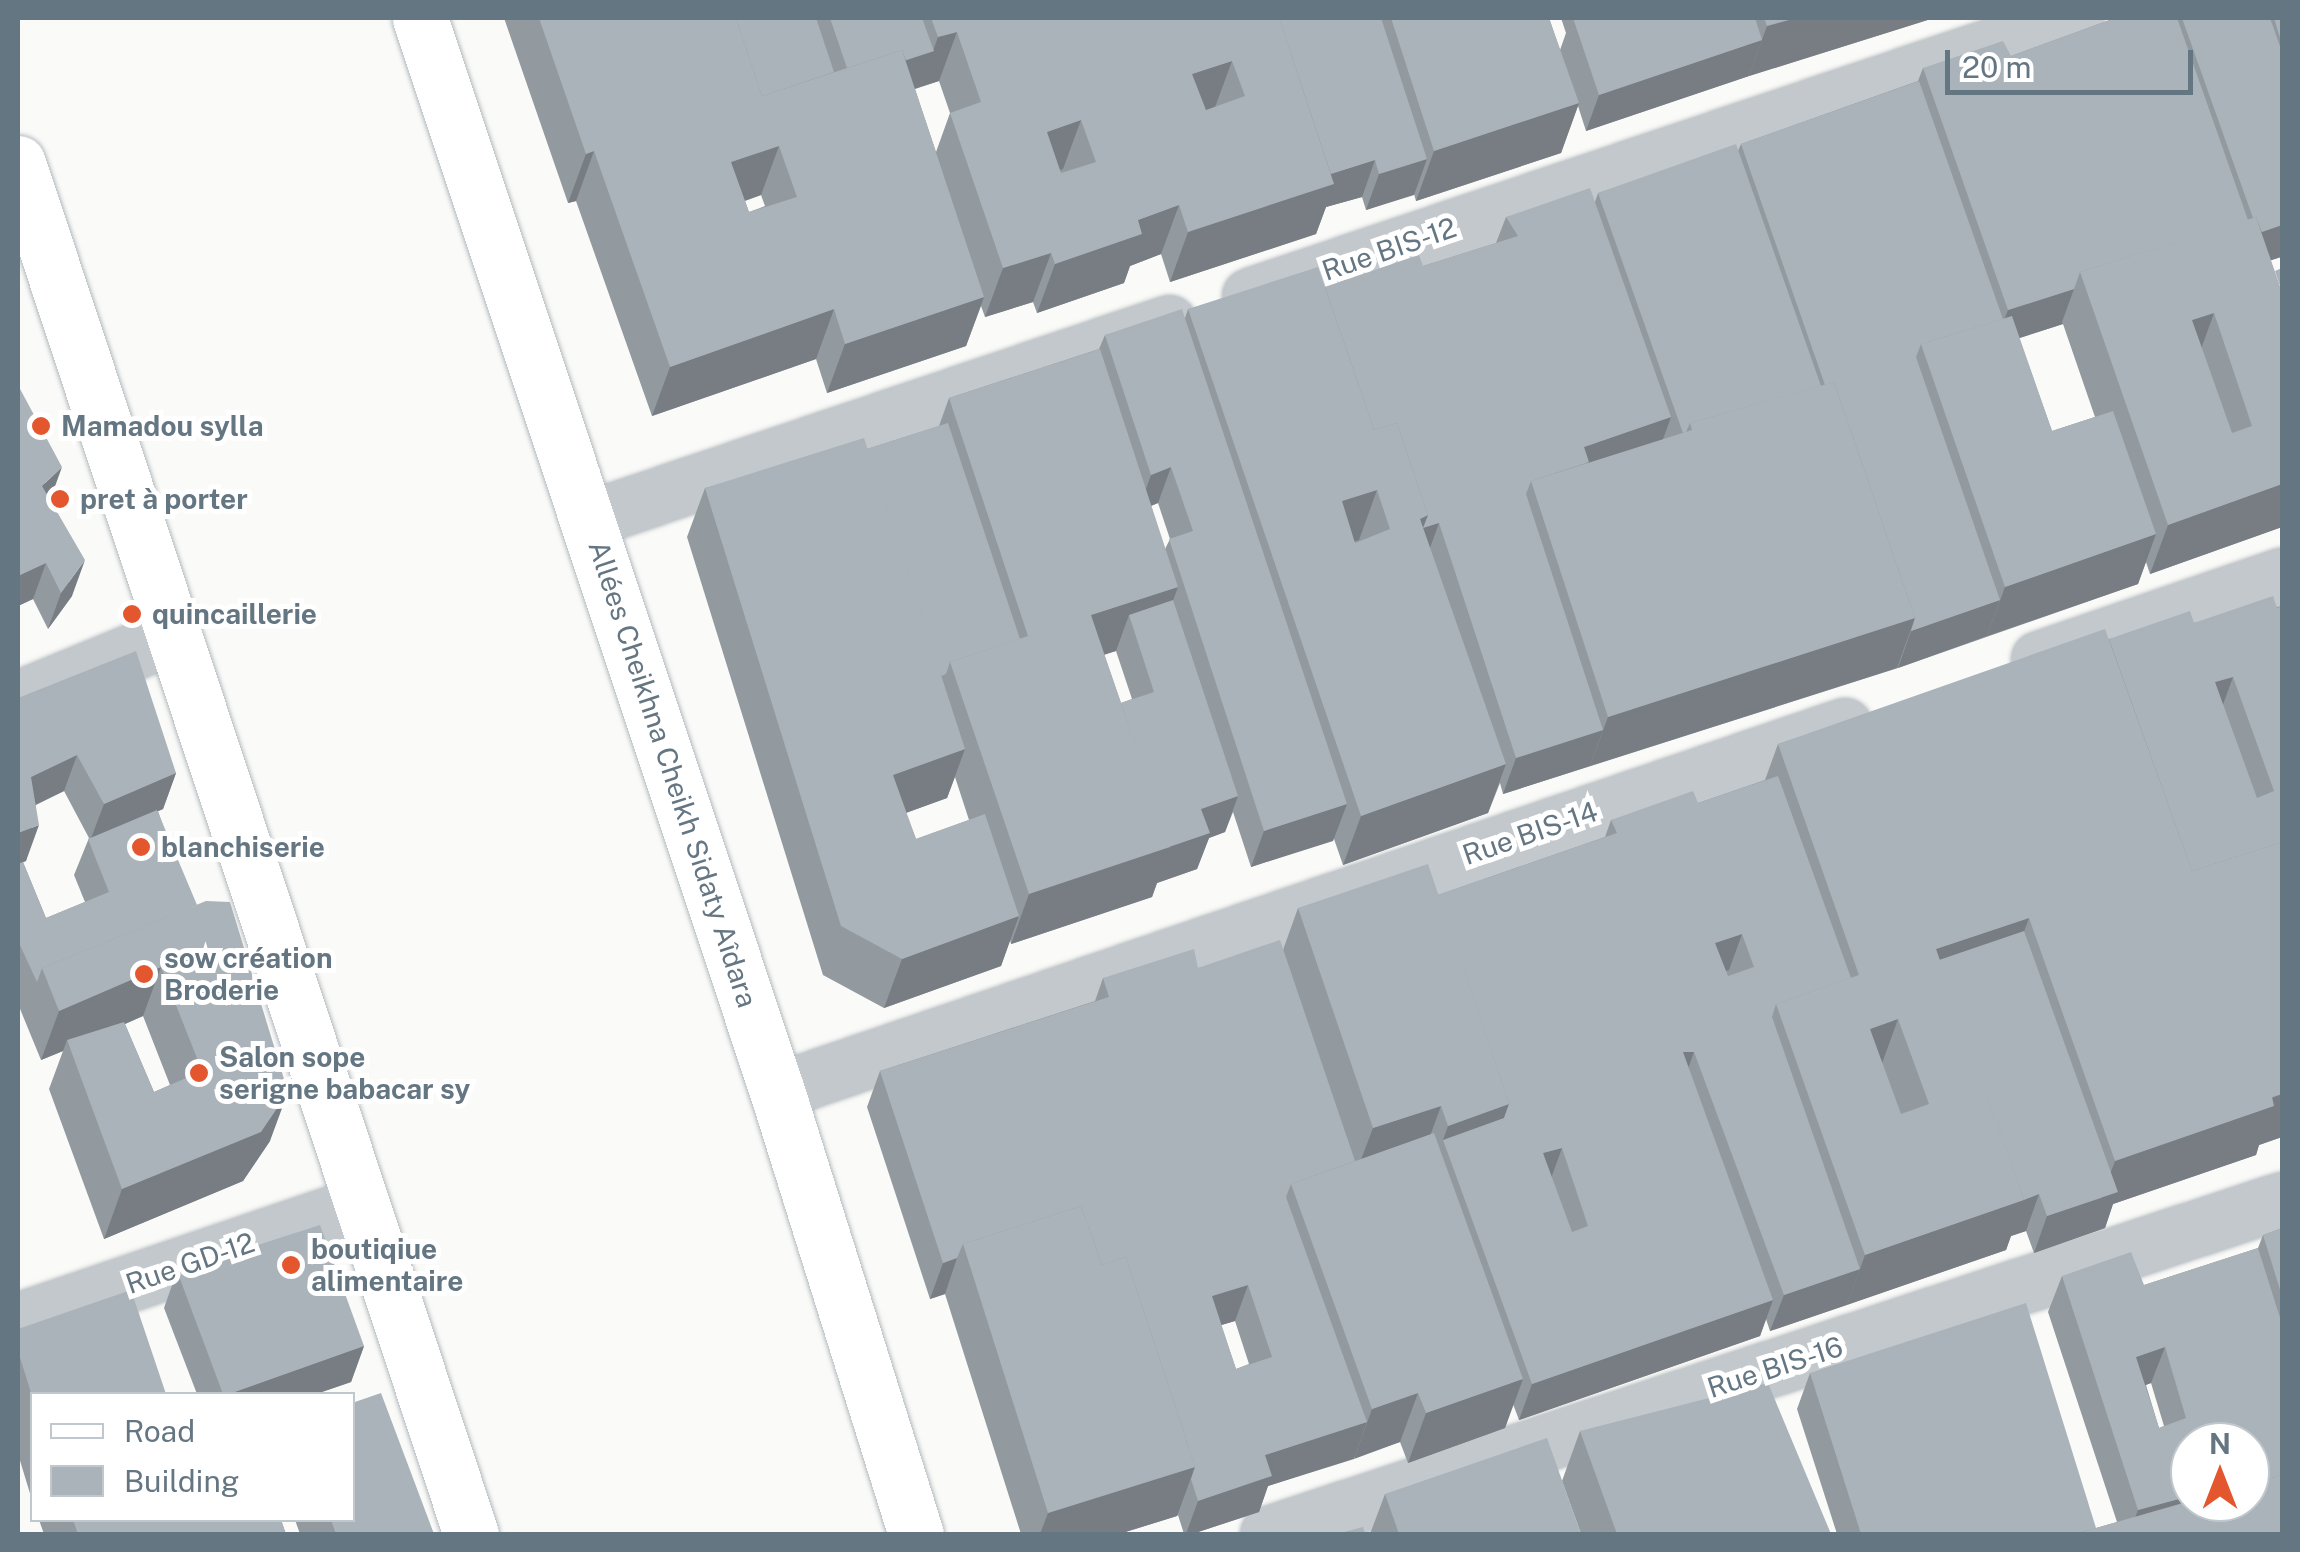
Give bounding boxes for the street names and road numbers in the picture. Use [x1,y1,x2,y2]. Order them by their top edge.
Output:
street label: Rue BIS-12 [1317,210,1461,288]
street label: Allées Cheikhna Cheikh Sidaty Aîdara [582,536,764,1012]
street label: Rue BIS-14 [1458,794,1602,872]
street label: Rue GD-12 [121,1225,259,1301]
street label: Rue BIS-16 [1703,1329,1847,1405]

